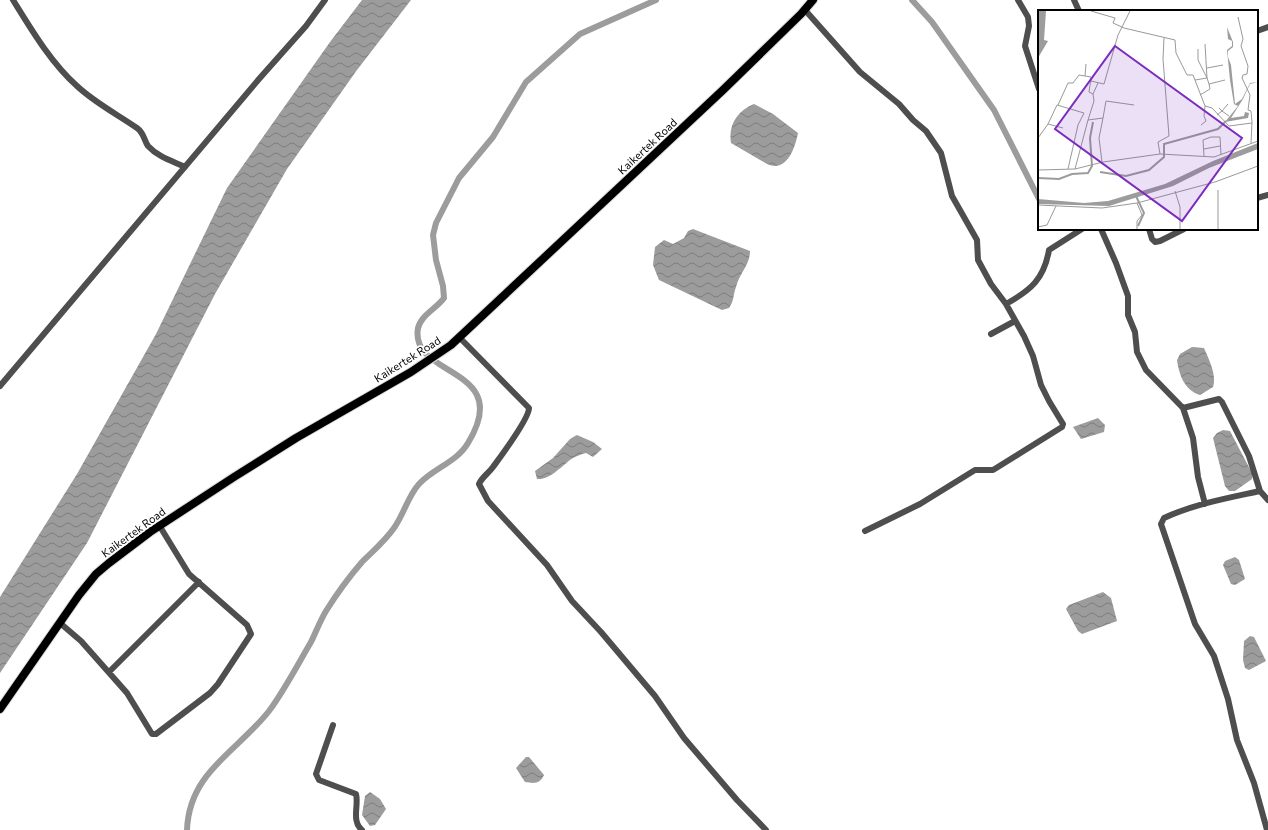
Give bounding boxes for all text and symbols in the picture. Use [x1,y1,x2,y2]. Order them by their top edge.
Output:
inset map [1038,10,1258,230]
street label: Kaikertek Road [615,115,679,177]
street label: Kaikertek Road [371,333,443,385]
street label: Kaikertek Road [98,504,168,560]

